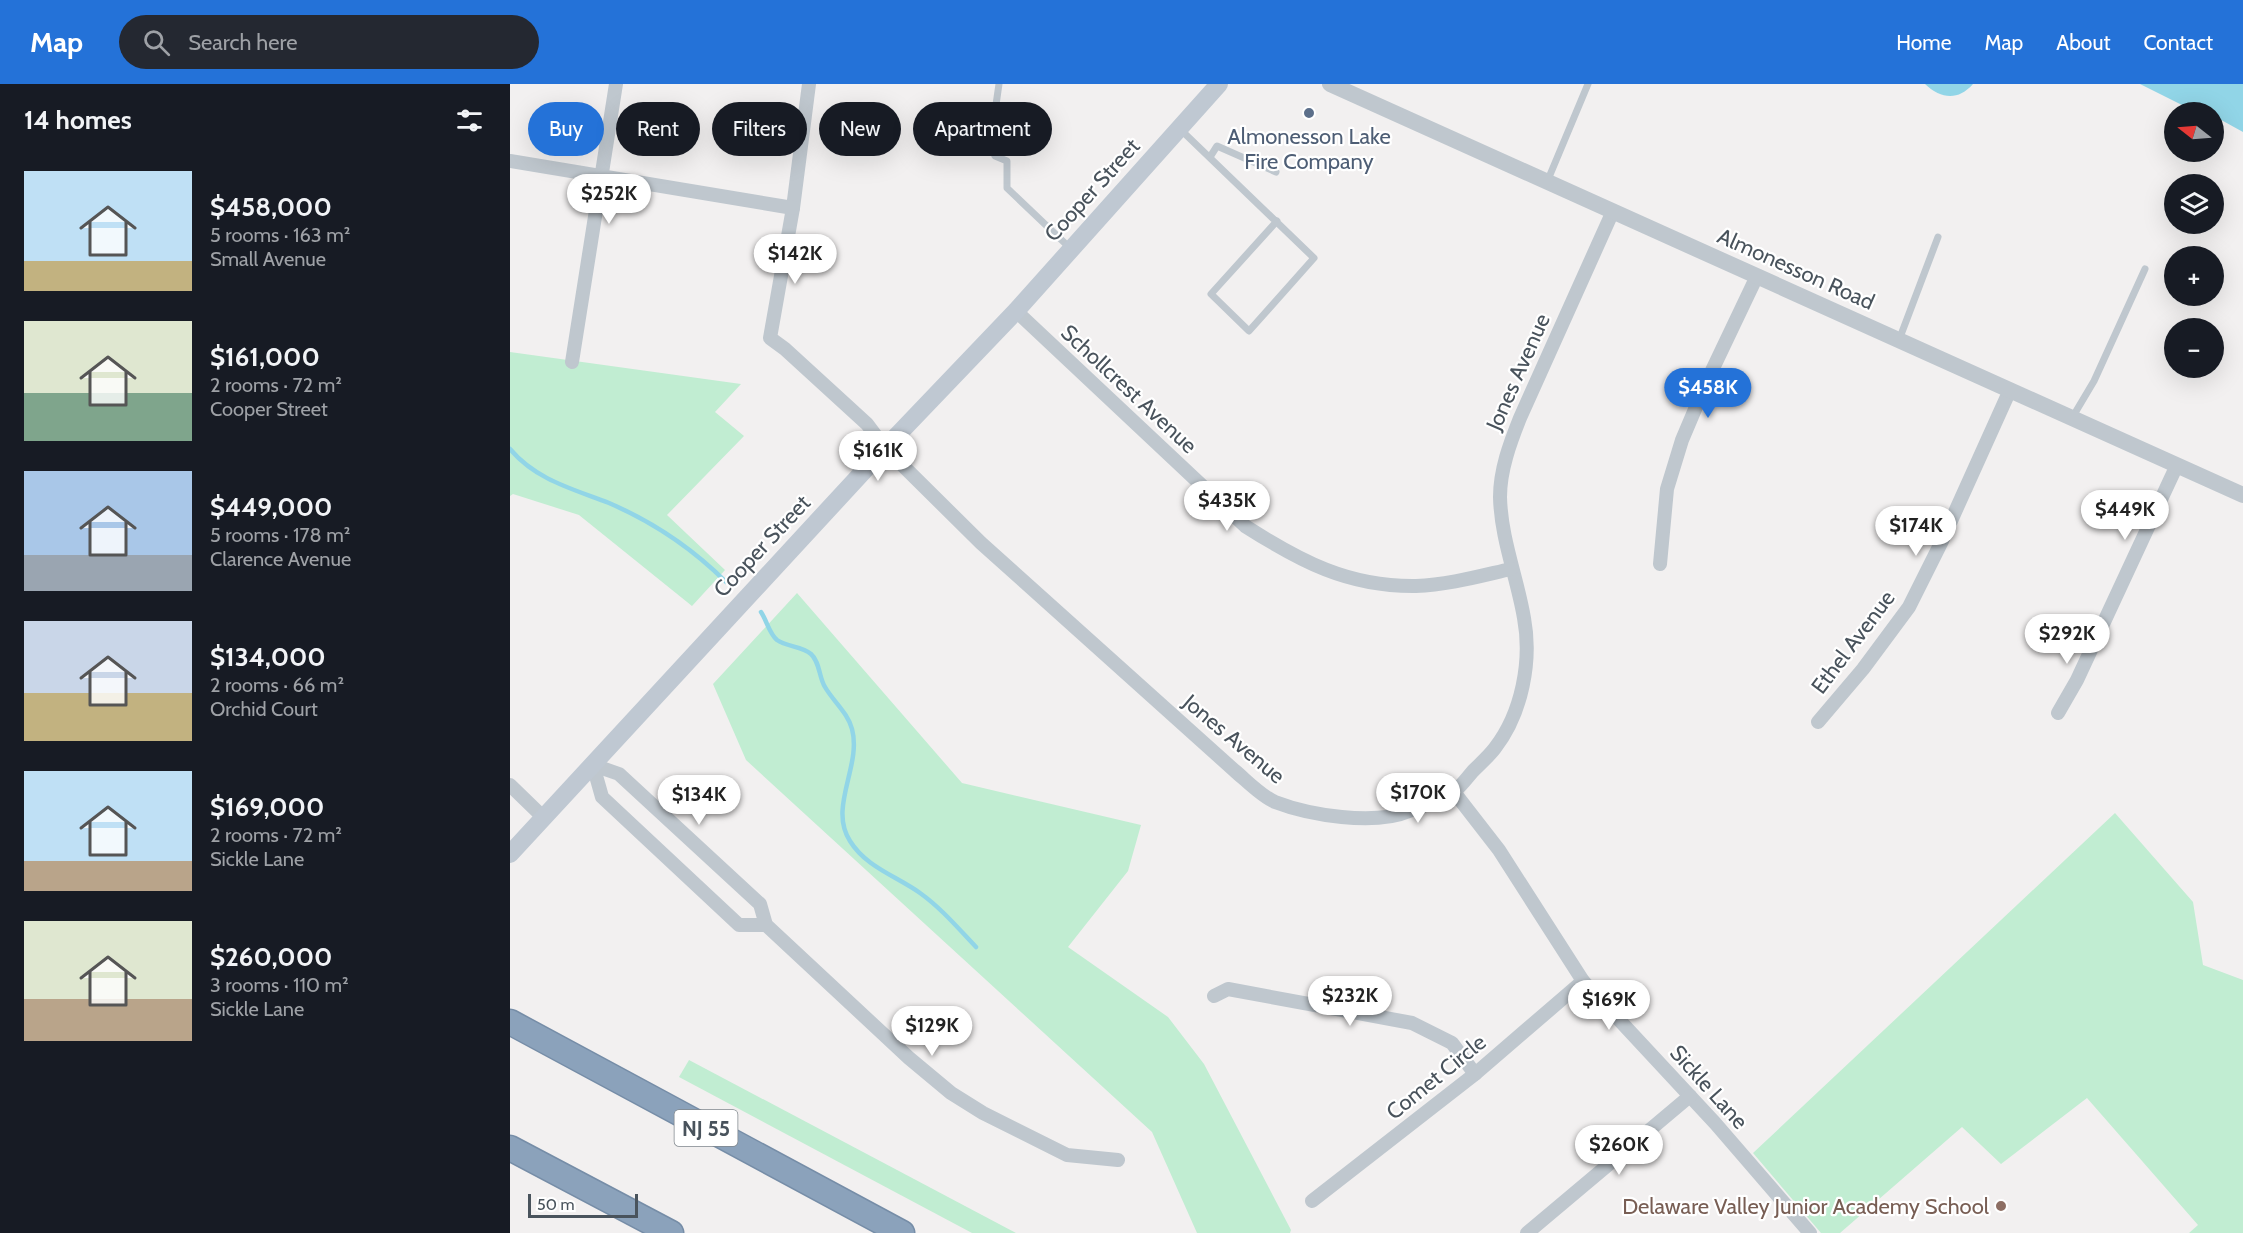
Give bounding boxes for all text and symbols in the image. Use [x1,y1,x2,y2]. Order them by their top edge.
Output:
search box [119,15,539,69]
text: Map [30,25,83,59]
icon: search [140,26,173,59]
text: Search here [188,29,297,56]
text: Home [1896,30,1952,55]
text: Map [1985,30,2023,55]
text: About [2056,30,2110,55]
text: Contact [2143,30,2213,55]
chip: Buy [528,102,604,156]
chip: Rent [616,102,700,156]
chip: Filters [712,102,807,156]
chip: New [819,102,901,156]
chip: Apartment [913,102,1052,156]
north arrow [2164,102,2224,162]
map controls [2164,102,2224,378]
text: 14 homes [24,104,132,136]
icon: filters [453,104,486,137]
marker: Almonesson Lake Fire Company [1302,106,1316,120]
place label: Almonesson Lake Fire Company [1227,123,1391,175]
street label: Cooper Street [1039,132,1146,247]
pin: $252K [567,174,651,225]
button: layers [2164,174,2224,234]
text: $252K [581,181,637,205]
text: $458,000 [210,191,332,223]
icon: home [72,195,144,267]
street label: Almonesson Road [1713,222,1879,316]
text: 5 rooms · 163 m² [210,223,350,247]
pin: $142K [753,234,837,285]
text: $142K [768,241,822,265]
button: + [2164,246,2224,306]
text: Small Avenue [210,247,326,271]
street label: Jones Avenue [1480,310,1556,435]
button: − [2164,318,2224,378]
street label: Schollcrest Avenue [1055,319,1203,459]
text: $161,000 [210,341,320,373]
icon: home [72,345,144,417]
pin: $458K [1666,368,1750,419]
text: 2 rooms · 72 m² [210,373,342,397]
text: $458K [1678,375,1738,399]
text: Cooper Street [210,397,328,421]
pin: $161K [836,431,920,482]
text: $161K [853,438,903,462]
pin: $435K [1185,481,1269,532]
text: $435K [1198,488,1256,512]
street label: Cooper Street [708,489,816,603]
pin: $449K [2083,490,2167,541]
text: $449,000 [210,491,332,523]
icon: home [72,495,144,567]
text: $449K [2095,497,2155,521]
pin: $174K [1874,506,1958,557]
text: $174K [1889,513,1943,537]
text: 5 rooms · 178 m² [210,523,350,547]
text: Clarence Avenue [210,547,351,571]
street label: Ethel Avenue [1805,585,1901,699]
pin: $292K [2025,614,2109,665]
text: $292K [2039,621,2095,645]
text: $134,000 [210,641,326,673]
icon: home [72,645,144,717]
text: 2 rooms · 66 m² [210,673,344,697]
street label: Jones Avenue [1177,688,1290,789]
text: Orchid Court [210,697,318,721]
pin: $170K [1376,773,1460,824]
pin: $134K [657,775,741,826]
text: $170K [1390,780,1446,804]
text: $134K [672,782,726,806]
text: $169,000 [210,791,324,823]
icon: home [72,795,144,867]
text: 2 rooms · 72 m² [210,823,342,847]
text: Sickle Lane [210,847,304,871]
text: $260,000 [210,941,332,973]
icon: home [72,945,144,1017]
text: 3 rooms · 110 m² [210,973,349,997]
pin: $232K [1308,976,1392,1027]
pin: $169K [1567,980,1651,1031]
text: $232K [1322,983,1378,1007]
text: $169K [1582,987,1636,1011]
text: Sickle Lane [210,997,304,1021]
pin: $129K [890,1006,974,1057]
text: $129K [905,1013,959,1037]
street label: Comet Circle [1381,1029,1491,1125]
street label: Sickle Lane [1664,1039,1754,1135]
road number: NJ 55 [674,1110,738,1146]
pin: $260K [1577,1125,1661,1176]
text: $260K [1589,1132,1649,1156]
scale bar [528,1191,638,1218]
place label: Delaware Valley Junior Academy School [1622,1193,1990,1220]
text: 50 m [537,1195,574,1214]
marker: Delaware Valley Junior Academy School [1994,1199,2008,1213]

